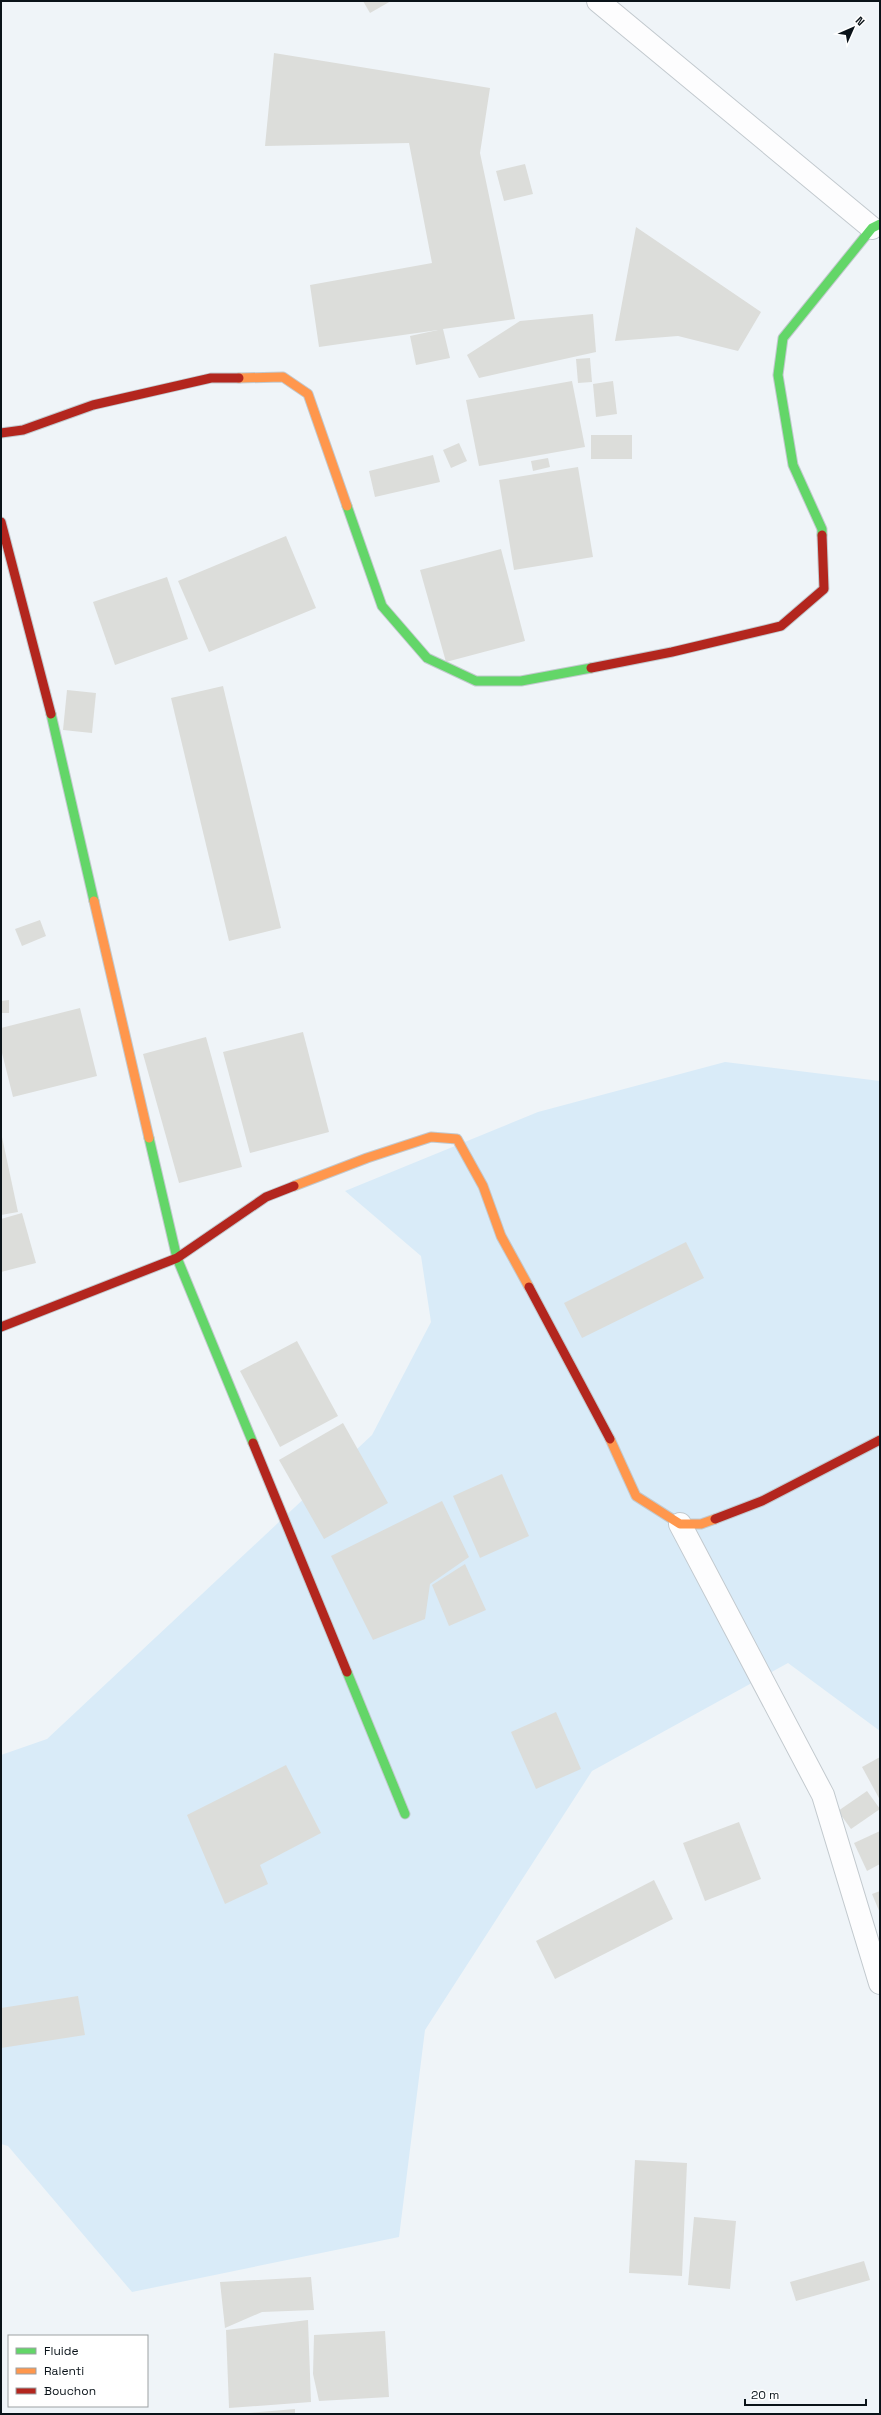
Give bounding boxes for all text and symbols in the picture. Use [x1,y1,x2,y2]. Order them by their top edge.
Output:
north arrow [833,8,873,48]
text: N [853,13,868,28]
legend [8,2335,148,2407]
text: Fluide [44,2343,79,2359]
text: Ralenti [44,2363,84,2379]
scale bar [745,2381,866,2407]
text: Bouchon [44,2383,96,2399]
text: 20 m [751,2387,779,2403]

